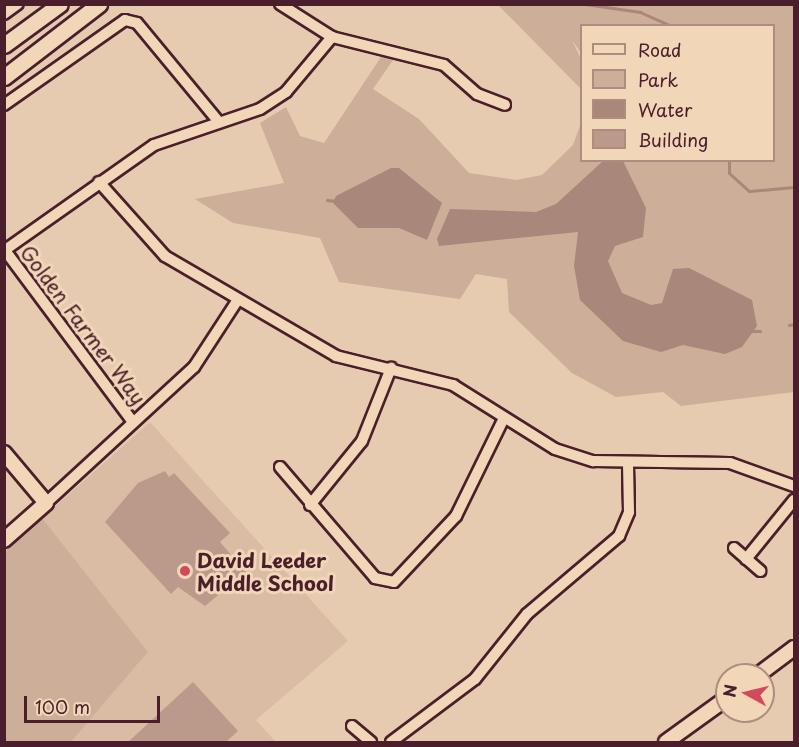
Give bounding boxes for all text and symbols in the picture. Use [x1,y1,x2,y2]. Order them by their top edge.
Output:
legend [580,24,775,162]
text: Road [638,36,682,63]
text: Park [638,66,678,93]
text: Water [638,96,692,123]
text: Building [638,126,708,153]
street label: Golden Farmer Way [15,241,151,409]
place label: David Leeder Middle School [197,548,336,595]
marker: David Leeder Middle School [178,564,192,578]
north arrow [715,663,775,723]
text: N [716,683,742,699]
scale bar [27,684,164,722]
text: 100 m [35,693,90,720]

